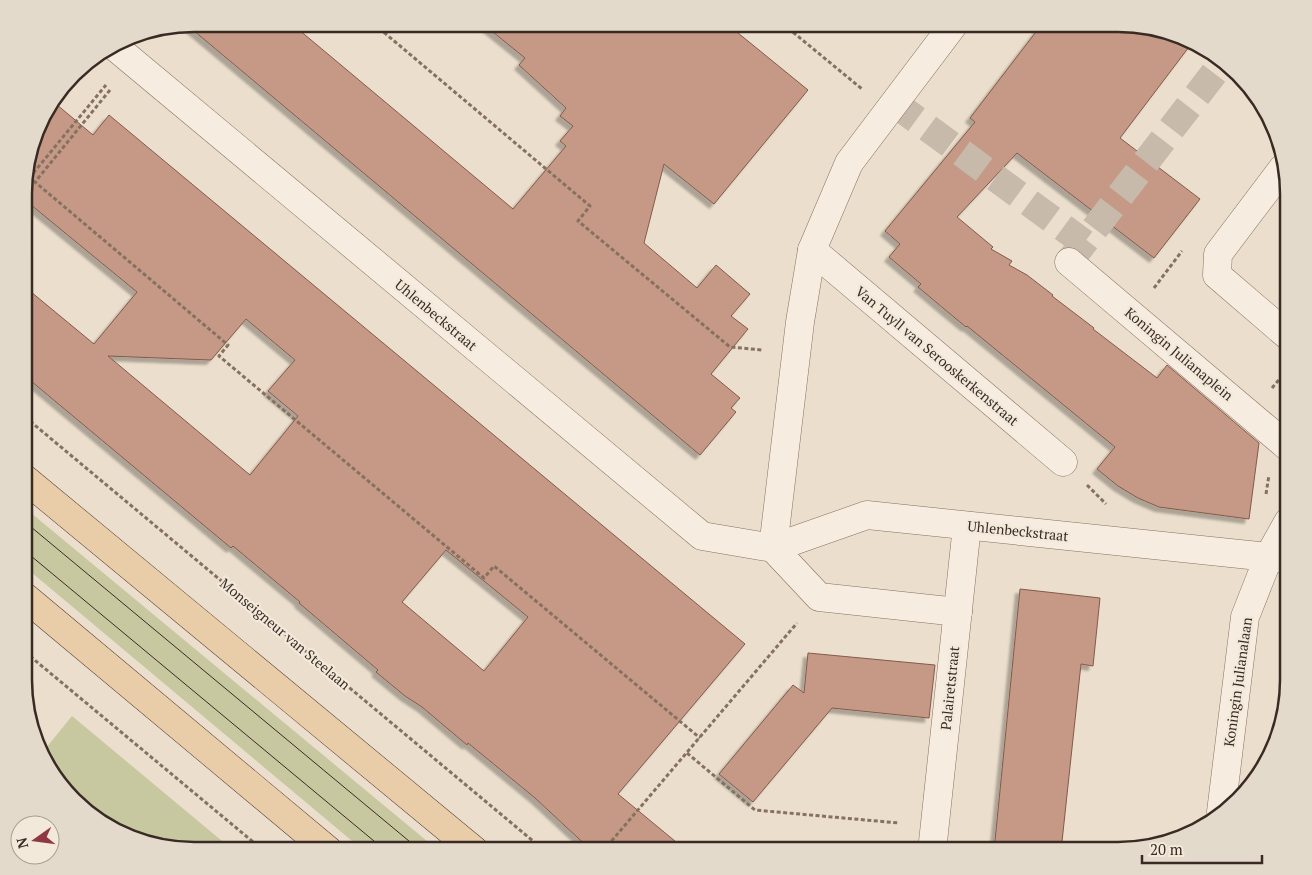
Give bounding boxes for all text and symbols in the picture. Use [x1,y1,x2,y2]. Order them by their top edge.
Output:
street label: Uhlenbeckstraat [391,275,482,355]
street label: Van Tuyll van Serooskerkenstraat [852,282,1024,430]
street label: Koningin Julianaplein [1121,303,1238,405]
street label: Uhlenbeckstraat [967,516,1070,545]
street label: Monseigneur van Steelaan [216,574,355,694]
street label: Koningin Julianalaan [1219,615,1256,748]
street label: Palairetstraat [936,644,963,731]
north arrow [10,815,60,865]
scale bar [1142,832,1262,864]
text: N [11,835,32,851]
text: 20 m [1150,839,1183,859]

